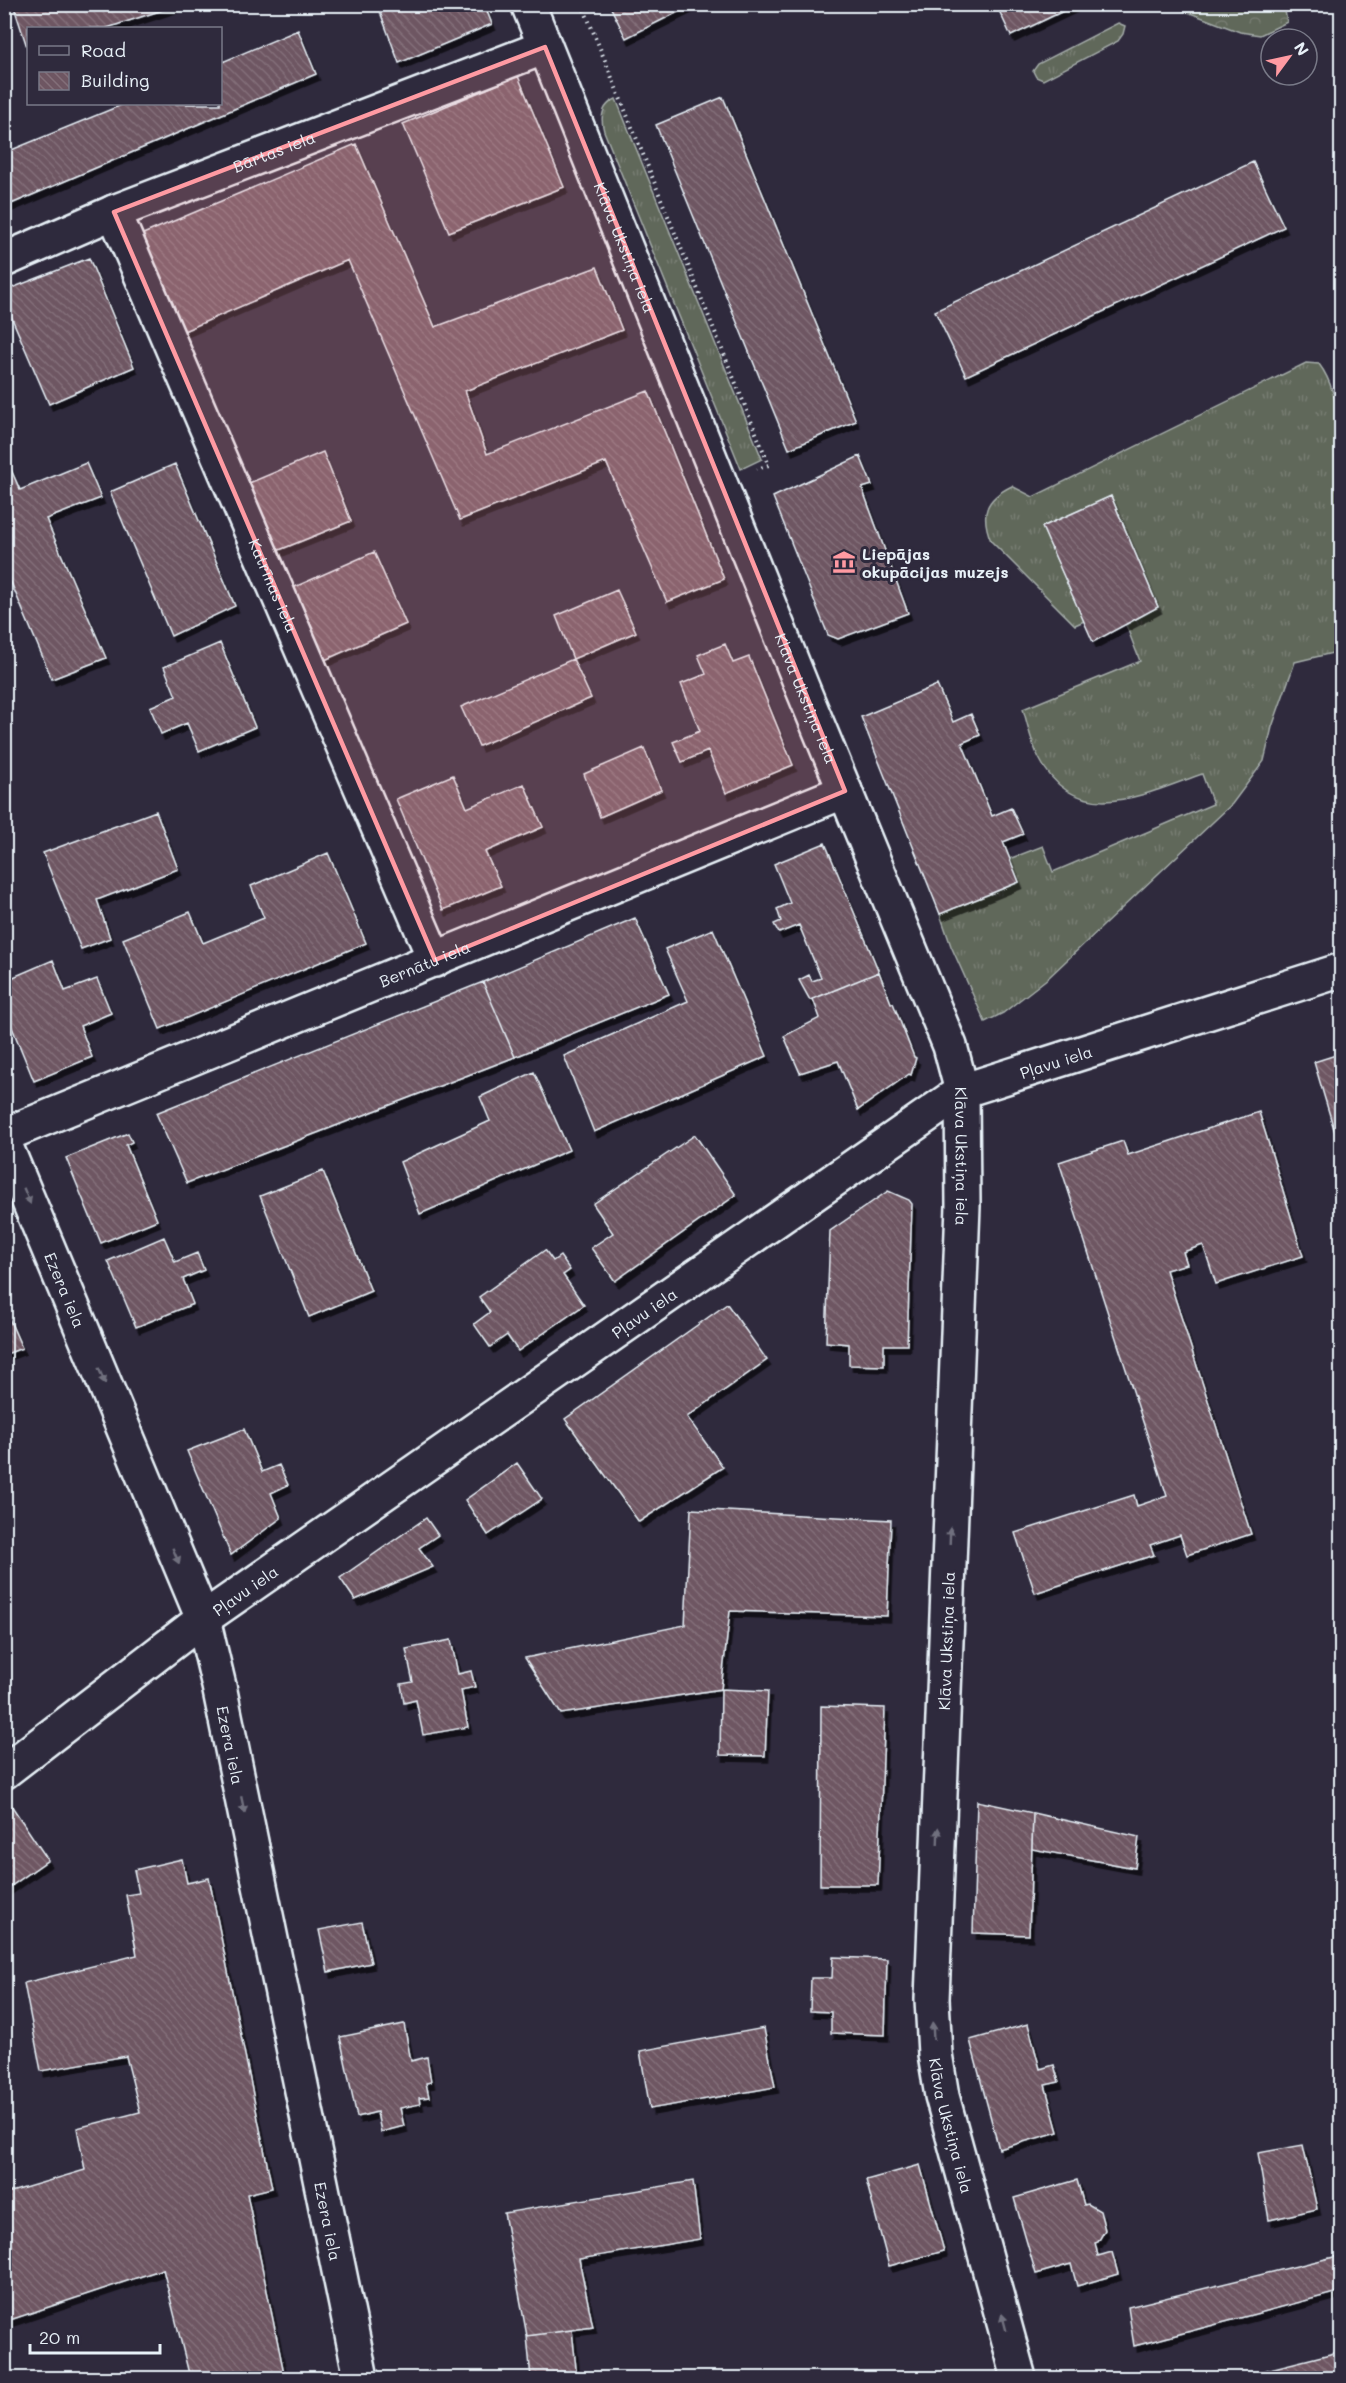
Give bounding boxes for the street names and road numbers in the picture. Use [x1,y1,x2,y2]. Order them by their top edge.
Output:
street label: Bārtas iela [229,126,318,176]
street label: Klāva Ukstiņa iela [590,179,661,316]
street label: Katrīnas iela [245,535,304,635]
street label: Klāva Ukstiņa iela [771,630,843,766]
street label: Bernātu iela [376,935,473,991]
street label: Pļavu iela [1017,1040,1095,1083]
street label: Klāva Ukstiņa iela [951,1087,974,1226]
street label: Ezera iela [41,1249,91,1331]
street label: Pļavu iela [607,1282,681,1342]
street label: Pļavu iela [208,1560,282,1620]
street label: Klāva Ukstiņa iela [933,1571,960,1711]
street label: Ezera iela [213,1704,249,1786]
street label: Klāva Ukstiņa iela [925,2056,979,2196]
street label: Ezera iela [310,2180,347,2262]

